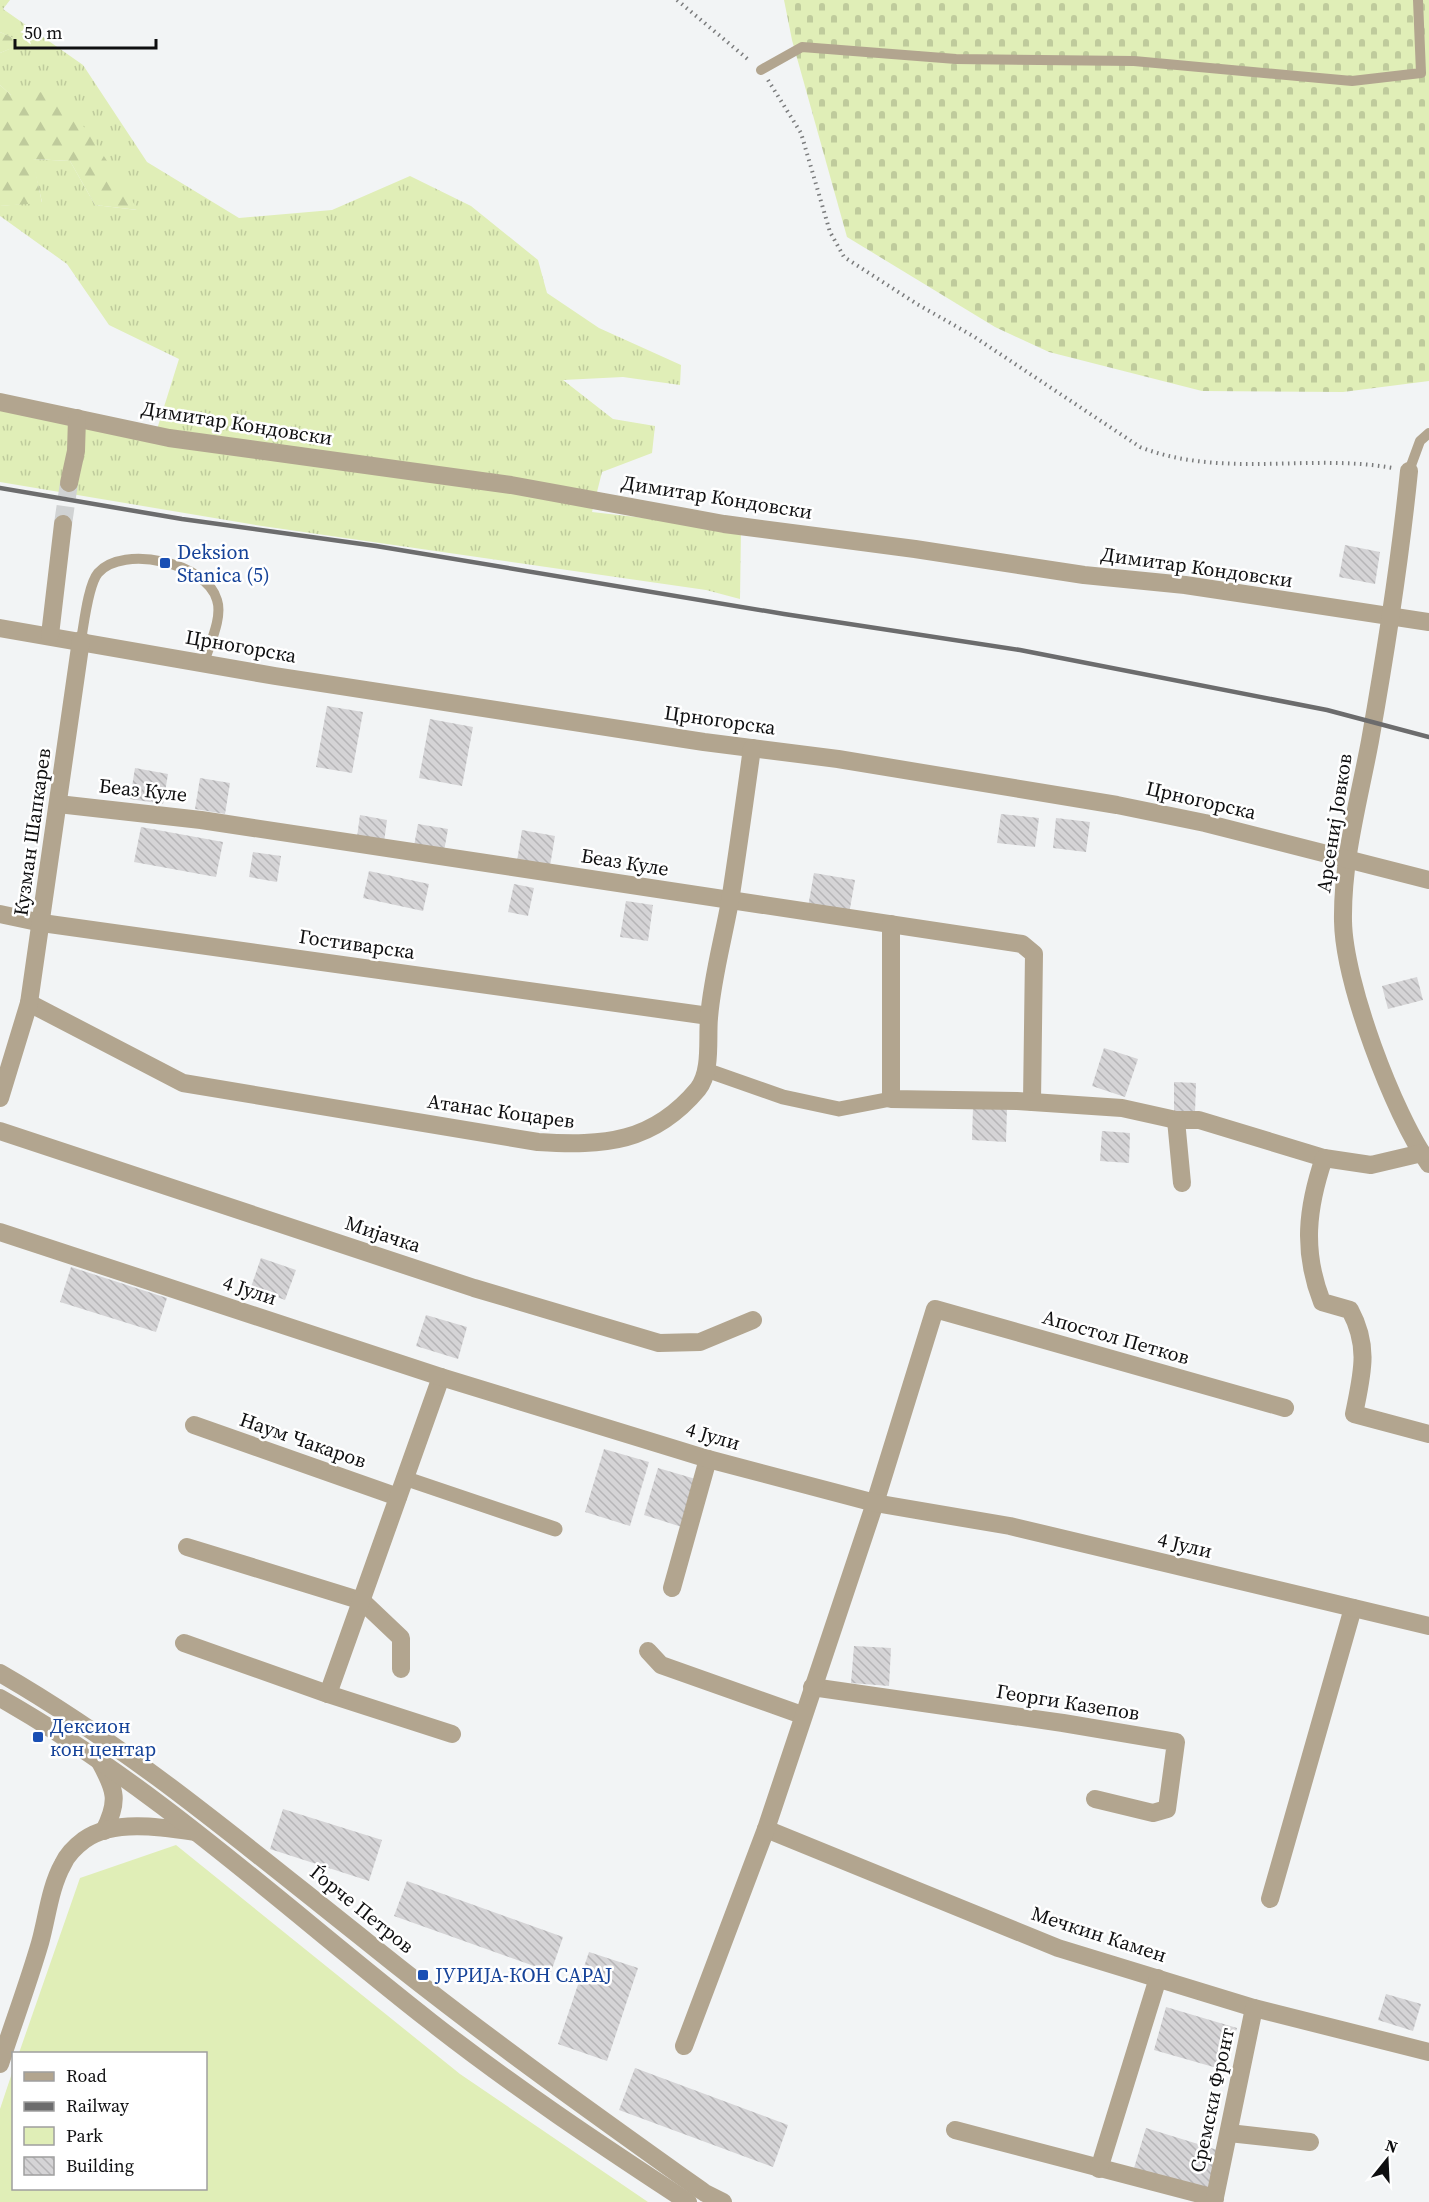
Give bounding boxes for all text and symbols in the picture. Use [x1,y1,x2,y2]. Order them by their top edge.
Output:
scale bar [15,12,156,50]
text: 50 m [24,20,62,45]
street label: Димитар Кондовски [139,394,335,452]
street label: Димитар Кондовски [619,468,815,526]
place label: Deksion Stanica (5) [177,538,270,589]
street label: Димитар Кондовски [1099,540,1295,594]
marker: Deksion Stanica (5) [158,556,172,570]
street label: Црногорска [183,622,300,670]
street label: Црногорска [662,698,778,742]
street label: Кузман Шапкарев [6,746,58,918]
street label: Арсениј Јовков [1309,752,1359,894]
street label: Беаз Куле [97,771,189,809]
street label: Црногорска [1143,774,1260,826]
street label: Беаз Куле [579,841,671,883]
street label: Гостиварска [297,922,417,966]
street label: Атанас Коцарев [425,1087,577,1135]
street label: Мијачка [342,1209,425,1260]
street label: 4 Јули [219,1268,281,1312]
street label: Апостол Петков [1039,1303,1193,1371]
street label: Наум Чакаров [236,1405,370,1475]
street label: 4 Јули [683,1415,743,1457]
street label: 4 Јули [1155,1525,1215,1565]
street label: Георги Казепов [994,1677,1142,1727]
place label: Дексион кон центар [50,1712,156,1763]
marker: Дексион кон центар [31,1730,45,1744]
street label: Ѓорче Петров [304,1858,420,1960]
street label: Мечкин Камен [1028,1899,1170,1969]
place label: ЈУРИЈА-КОН САРАЈ [434,1961,612,1989]
marker: ЈУРИЈА-КОН САРАЈ [416,1968,430,1982]
street label: Сремски Фронт [1183,2025,1241,2175]
legend [12,2052,207,2190]
text: Road [66,2063,107,2088]
text: Railway [66,2093,130,2118]
text: Park [66,2123,103,2148]
north arrow [1357,2130,1417,2190]
text: N [1383,2133,1401,2158]
text: Building [66,2153,134,2178]

